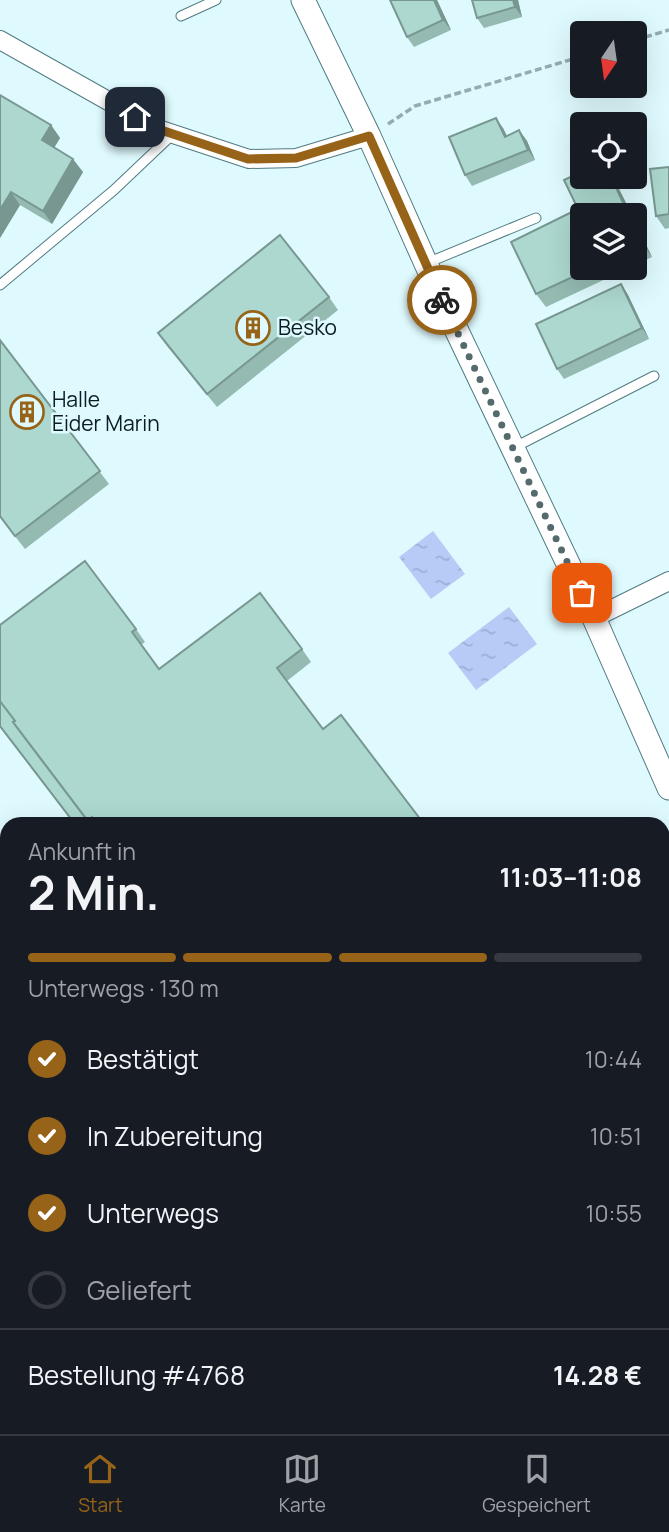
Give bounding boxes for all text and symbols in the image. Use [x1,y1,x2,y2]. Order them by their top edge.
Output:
north arrow [570,21,648,98]
map controls [570,21,647,280]
pin [105,87,165,147]
icon: home [116,98,154,136]
button: locate [570,112,647,189]
button: layers [570,203,647,280]
courier [407,265,477,335]
icon: bike [423,281,461,319]
building icon: Besko [234,309,272,347]
place label: Besko [278,313,337,341]
place label: Halle Eider Marin [52,385,160,437]
building icon: Halle Eider Marin [8,393,46,431]
pin [552,563,612,623]
icon: bag [563,574,601,612]
text: Ankunft in [28,835,136,867]
text: 11:03–11:08 [499,859,642,895]
text: 2 Min. [28,861,160,924]
text: Unterwegs · 130 m [28,972,219,1004]
icon: check [28,1040,66,1078]
text: Bestätigt [87,1041,199,1077]
text: 10:44 [585,1043,642,1075]
icon: check [28,1117,66,1155]
text: In Zubereitung [87,1118,263,1154]
text: 10:51 [590,1120,642,1152]
icon: check [28,1194,66,1232]
text: Unterwegs [87,1195,219,1231]
text: 10:55 [586,1197,642,1229]
text: Geliefert [87,1272,192,1308]
text: Bestellung #4768 [28,1357,245,1393]
text: 14.28 € [553,1357,642,1393]
tab: Start [78,1450,123,1518]
tab: Karte [279,1450,326,1518]
tab: Gespeichert [482,1450,591,1518]

